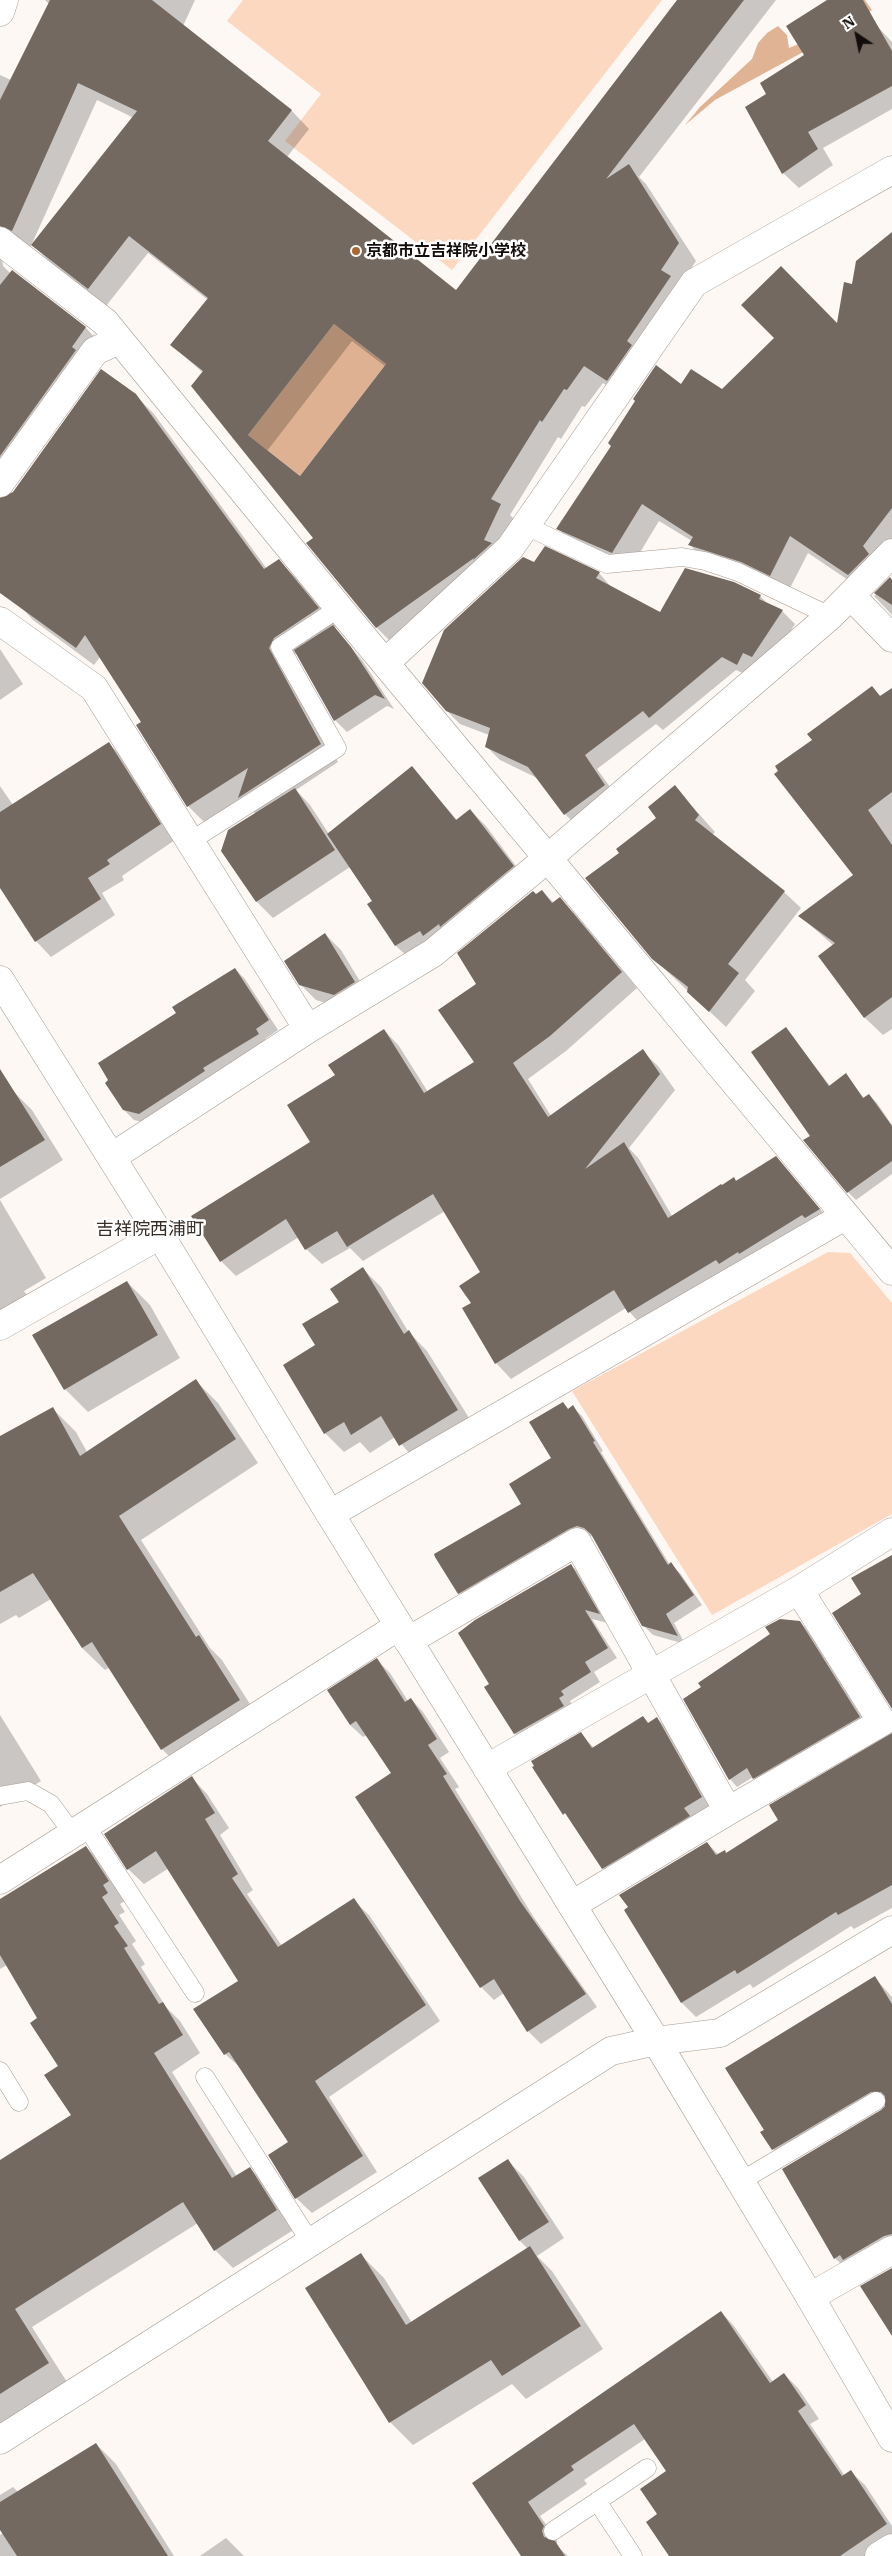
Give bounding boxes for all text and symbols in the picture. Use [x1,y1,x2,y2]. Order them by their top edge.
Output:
north arrow [832,10,882,60]
text: N [839,12,858,33]
place label: 京都市立吉祥院小学校 [366,241,526,261]
marker: 京都市立吉祥院小学校 [350,245,362,257]
district label: 吉祥院西浦町 [96,1219,204,1241]

